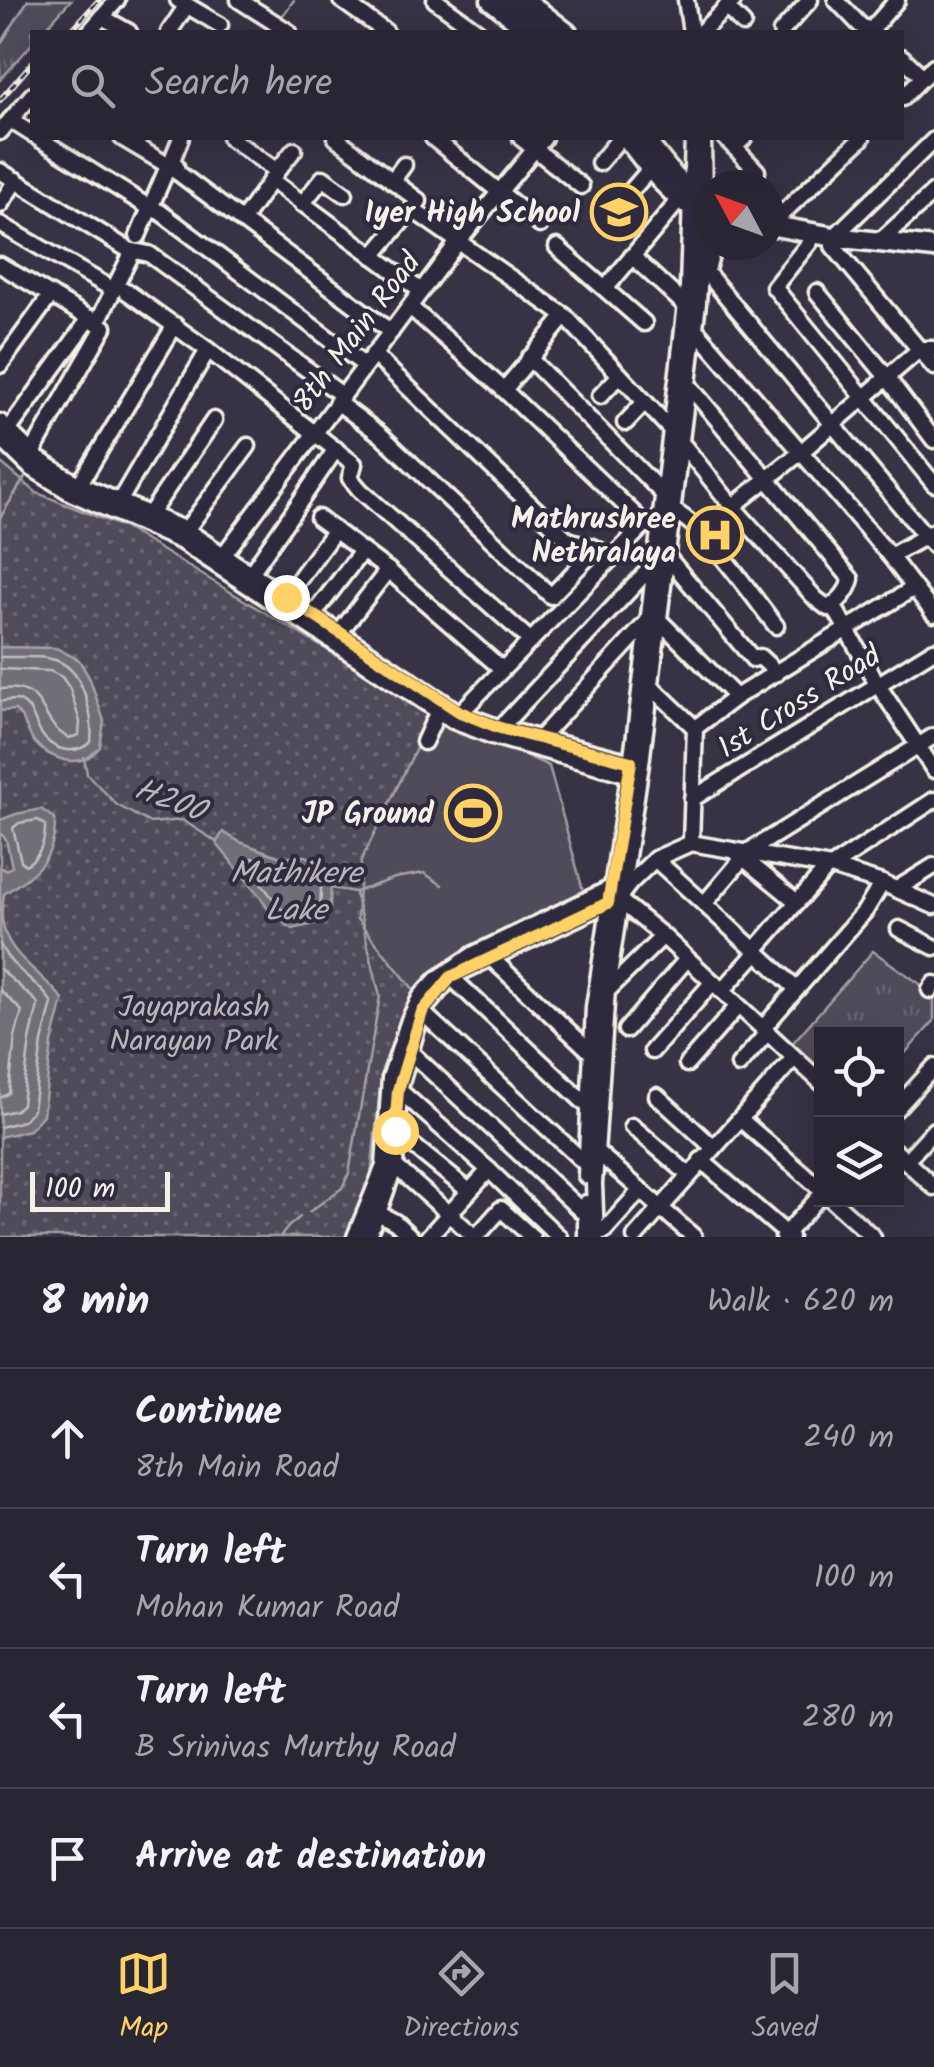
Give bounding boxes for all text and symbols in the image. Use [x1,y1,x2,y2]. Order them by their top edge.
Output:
search box [30,30,904,140]
text: Search here [145,55,332,115]
icon: search [65,58,120,113]
north arrow [694,170,784,260]
school or university icon: Iyer High School [589,182,649,242]
place label: Iyer High School [364,190,580,238]
street label: 8th Main Road [281,242,435,424]
place label: Mathrushree Nethralaya [511,496,676,578]
hospital icon: Mathrushree Nethralaya [685,505,745,565]
route end [264,575,310,621]
street label: 1st Cross Road [709,633,892,772]
water label: H200 [127,765,215,839]
sports icon: JP Ground [443,783,503,843]
place label: JP Ground [302,791,435,839]
water label: Mathikere Lake [230,849,365,937]
park label: Jayaprakash Narayan Park [110,984,279,1066]
map controls [814,1027,904,1207]
button: locate [814,1027,904,1117]
route start [373,1109,419,1155]
button: layers [814,1117,904,1207]
scale bar [30,1167,170,1212]
text: 100 m [45,1167,115,1212]
text: 8 min [40,1269,150,1336]
text: Walk · 620 m [707,1277,894,1328]
text: Continue [135,1383,282,1443]
icon: ahead [40,1411,95,1466]
text: 240 m [803,1413,894,1464]
text: 8th Main Road [135,1443,339,1494]
text: Turn left [135,1523,286,1583]
icon: left [40,1551,95,1606]
text: 100 m [814,1553,894,1604]
text: Mohan Kumar Road [135,1583,399,1634]
text: Turn left [135,1663,286,1723]
icon: left [40,1691,95,1746]
text: 280 m [802,1693,894,1744]
text: B Srinivas Murthy Road [135,1723,456,1774]
text: Arrive at destination [135,1828,486,1888]
icon: arrive [40,1831,95,1886]
tab: Map [116,1946,171,2051]
tab: Directions [403,1946,519,2051]
tab: Saved [752,1946,818,2051]

